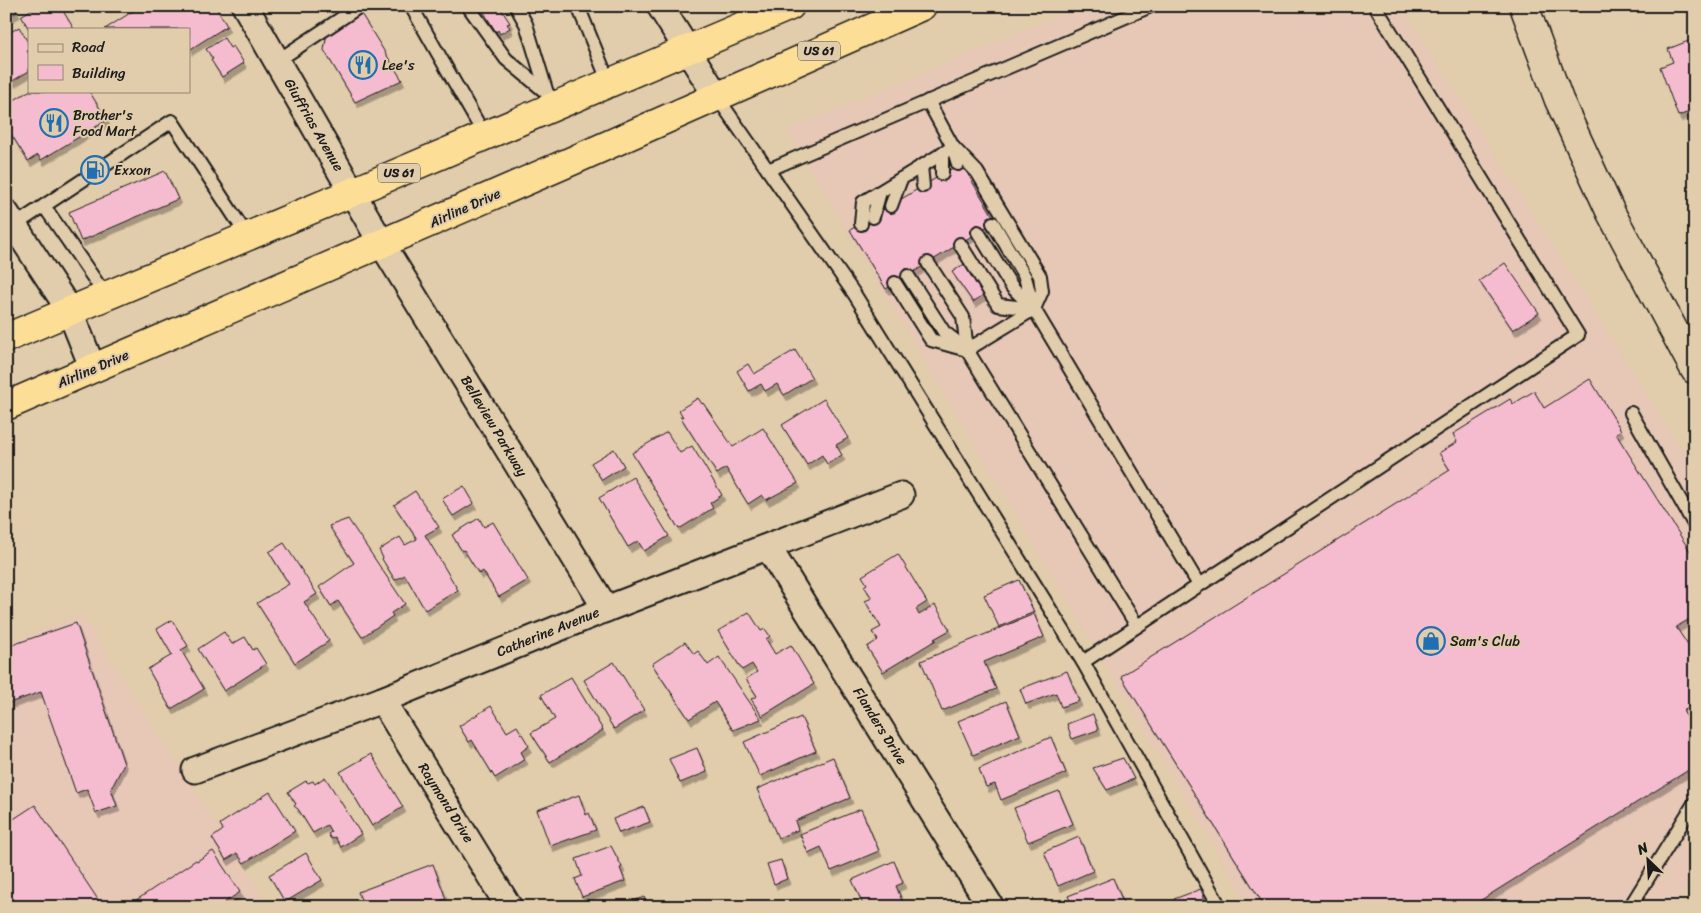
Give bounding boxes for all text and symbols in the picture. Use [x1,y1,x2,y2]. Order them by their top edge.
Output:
legend [28,28,190,92]
text: Road [72,34,105,60]
road number: US 61 [798,41,840,60]
restaurant icon: Lee's [348,50,378,80]
place label: Lee's [382,53,415,78]
text: Building [72,60,126,86]
street label: Giuffrias Avenue [277,74,351,176]
place label: Brother's Food Mart [73,103,138,144]
restaurant icon: Brother's Food Mart [39,108,69,138]
fuel station icon: Exxon [80,155,110,185]
place label: Exxon [114,158,151,183]
road number: US 61 [378,164,420,182]
street label: Airline Drive [424,181,505,235]
street label: Airline Drive [52,343,133,396]
street label: Belleview Parkway [454,370,535,482]
street label: Catherine Avenue [493,600,603,664]
shop icon: Sam's Club [1416,626,1446,656]
place label: Sam's Club [1450,629,1520,654]
street label: Flanders Drive [846,682,914,770]
street label: Raymond Drive [411,758,481,848]
text: N [1632,835,1653,862]
north arrow [1624,836,1674,886]

